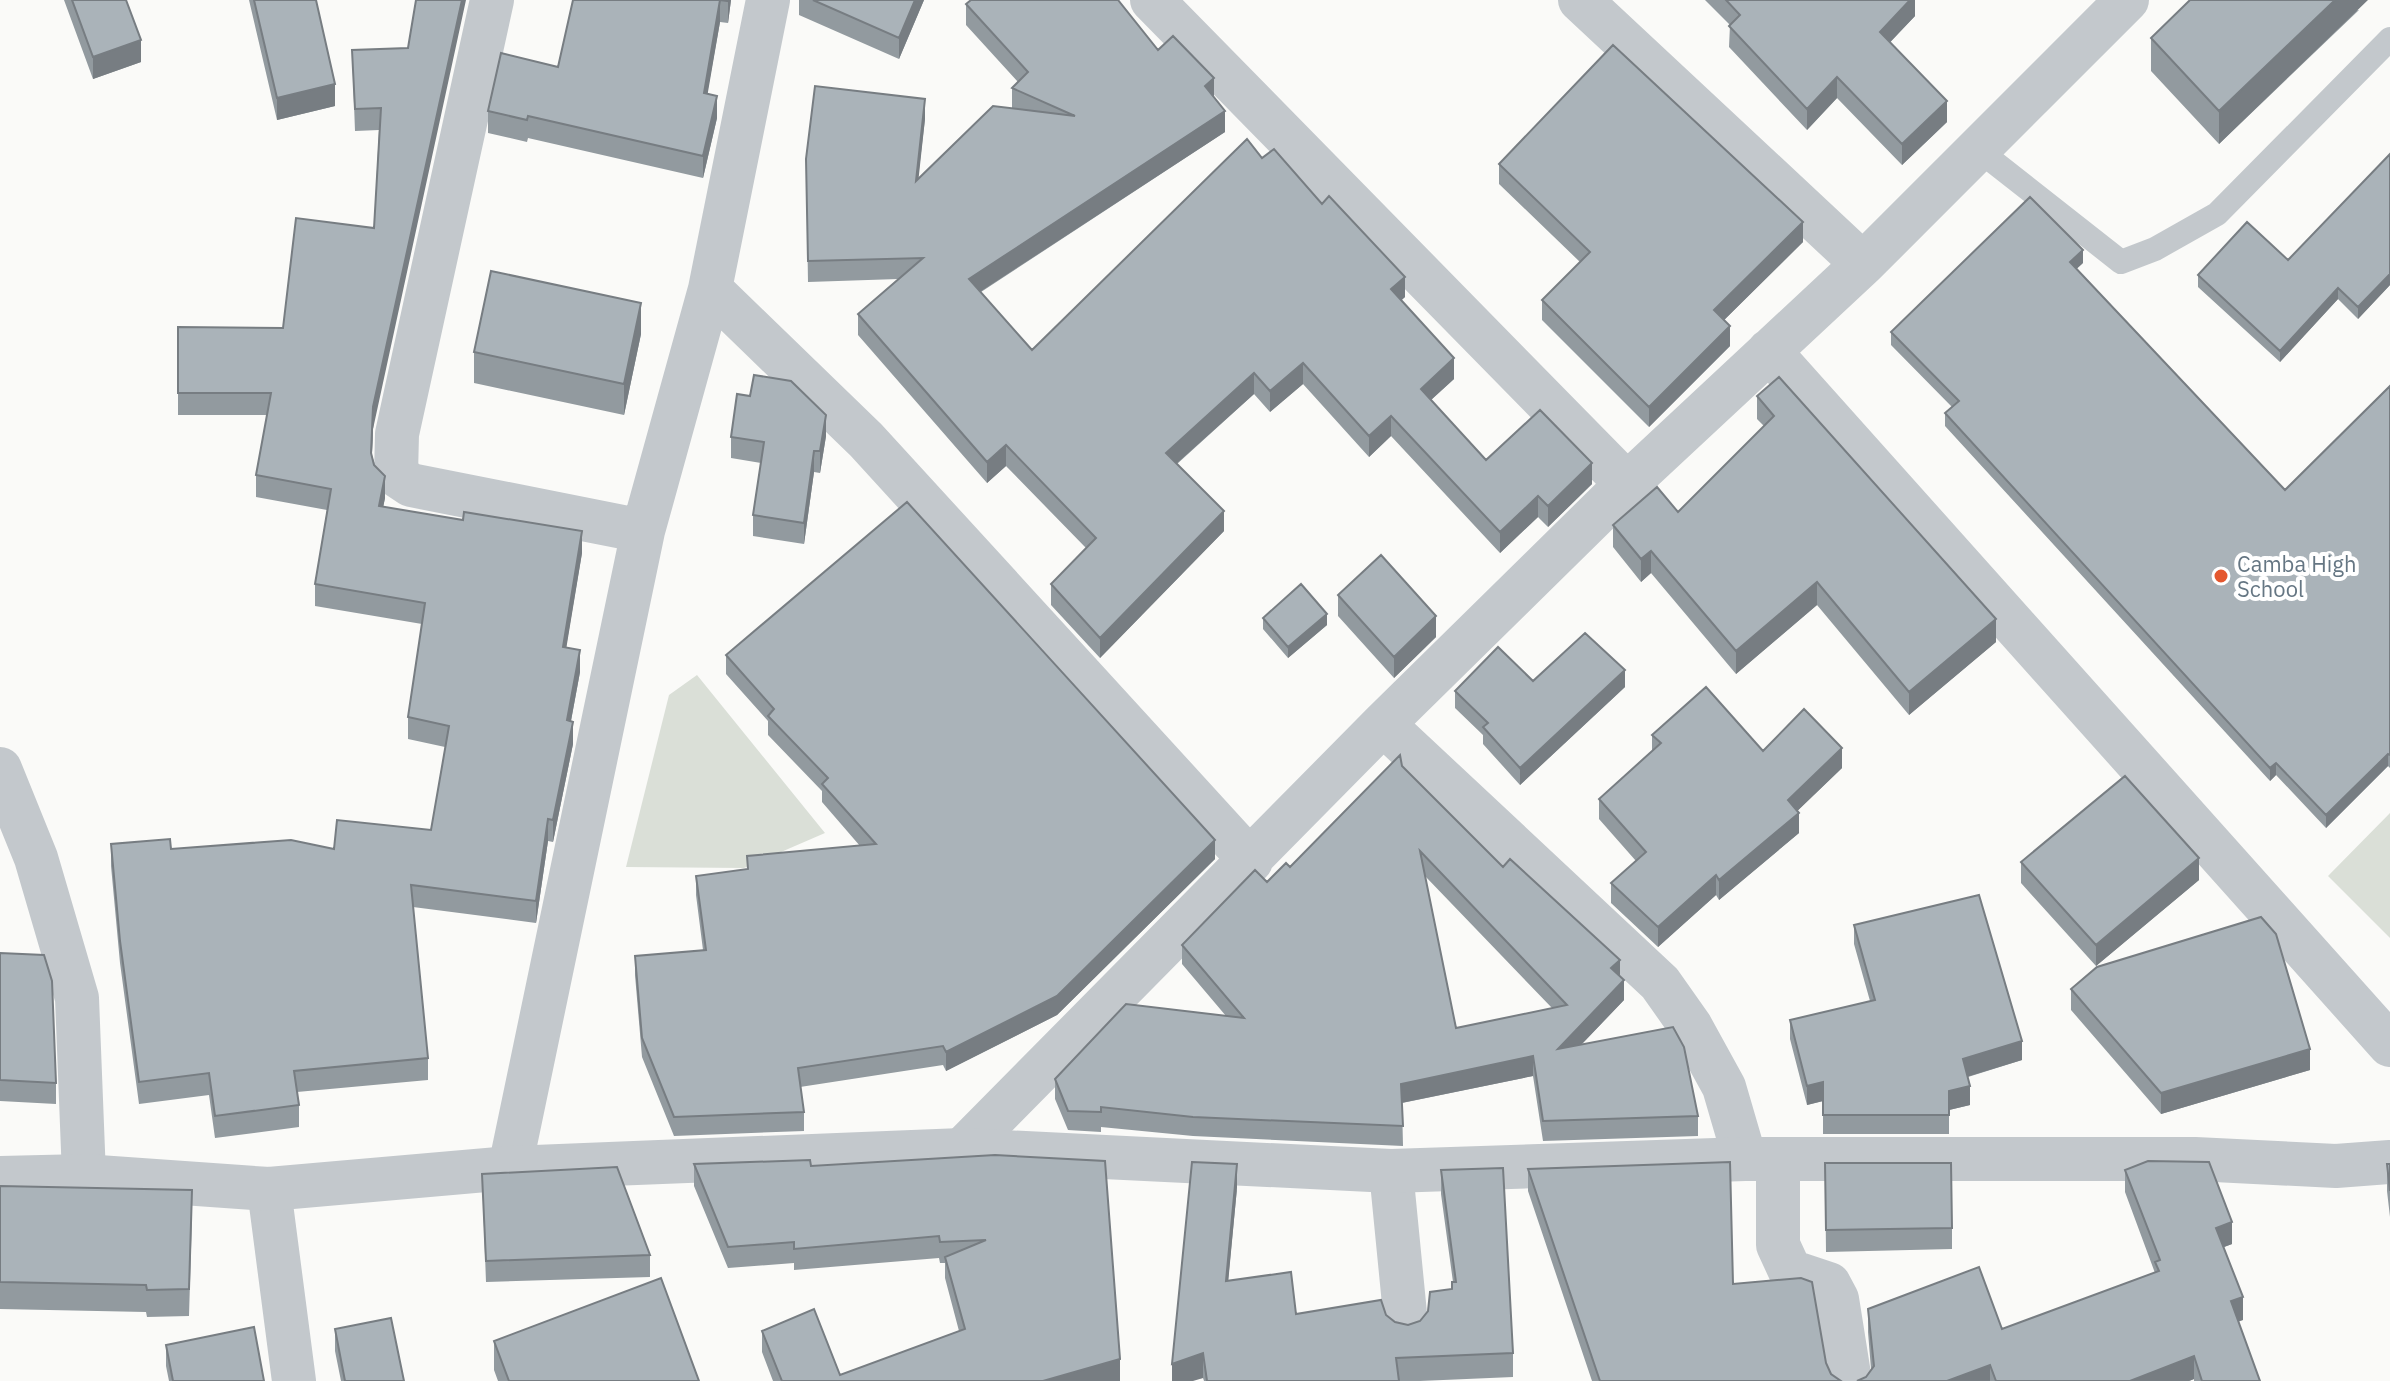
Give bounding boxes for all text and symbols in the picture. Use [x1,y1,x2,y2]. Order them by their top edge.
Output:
place label: Camba High School [2237,549,2356,603]
marker: Camba High School [2212,567,2230,585]

